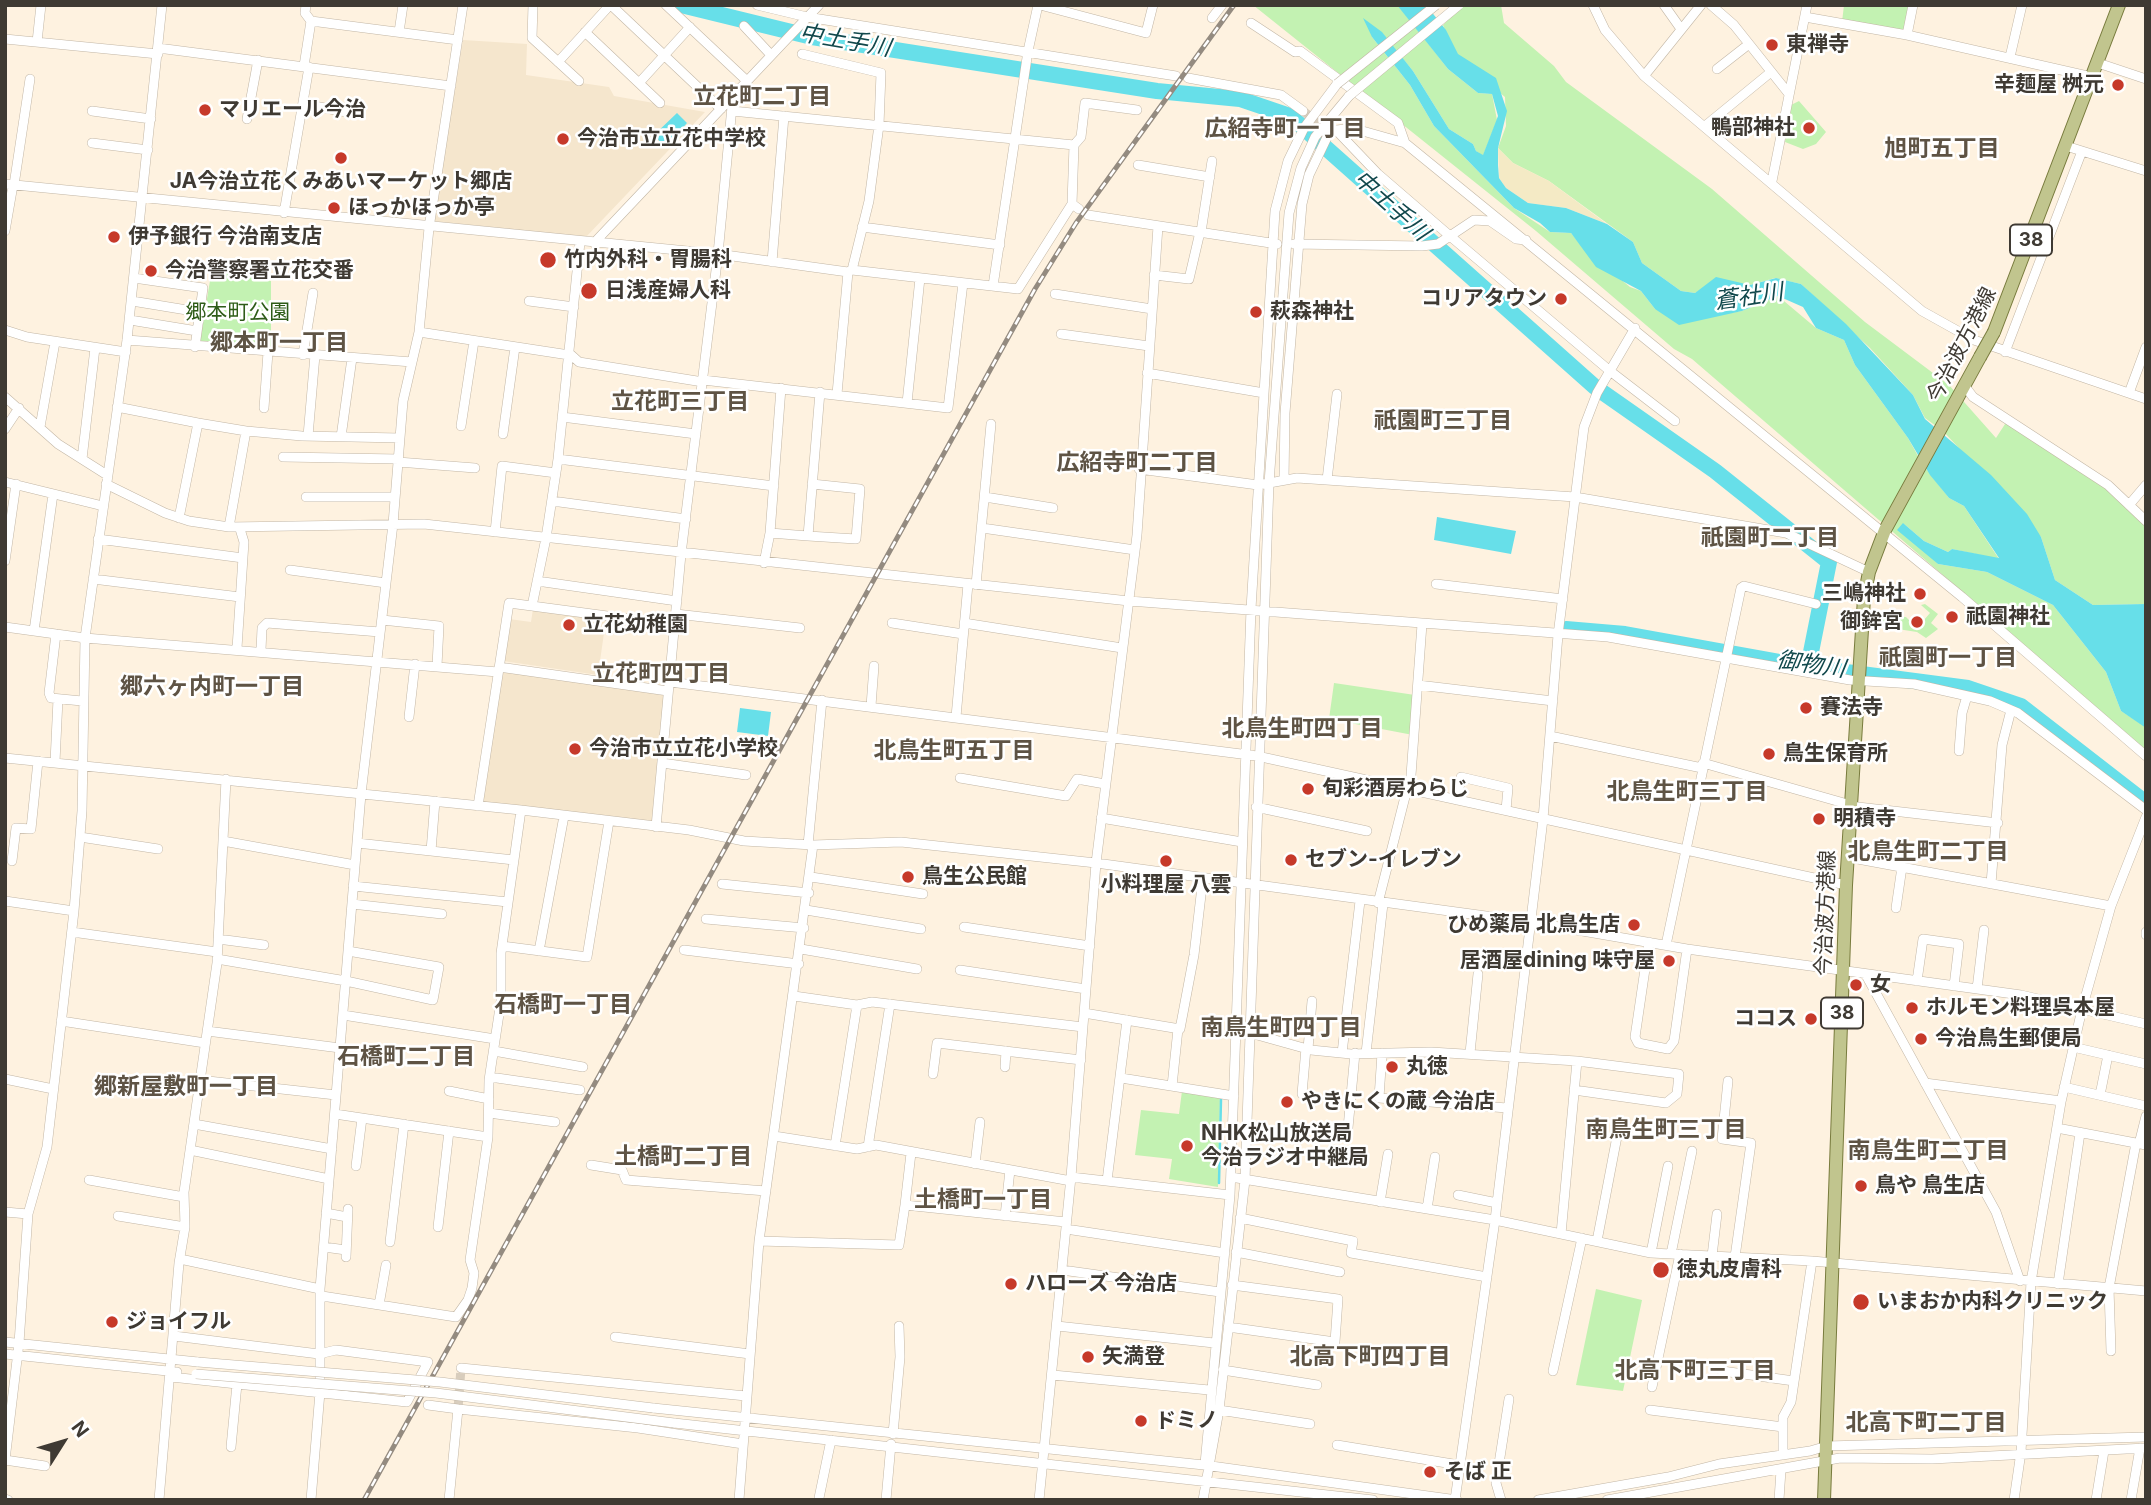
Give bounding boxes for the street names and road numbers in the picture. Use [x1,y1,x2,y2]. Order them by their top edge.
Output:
road number: 38 [2010,224,2052,256]
street label: 今治波方港線 [1922,283,2002,407]
street label: 今治波方港線 [1811,850,1841,976]
road number: 38 [1821,998,1863,1028]

